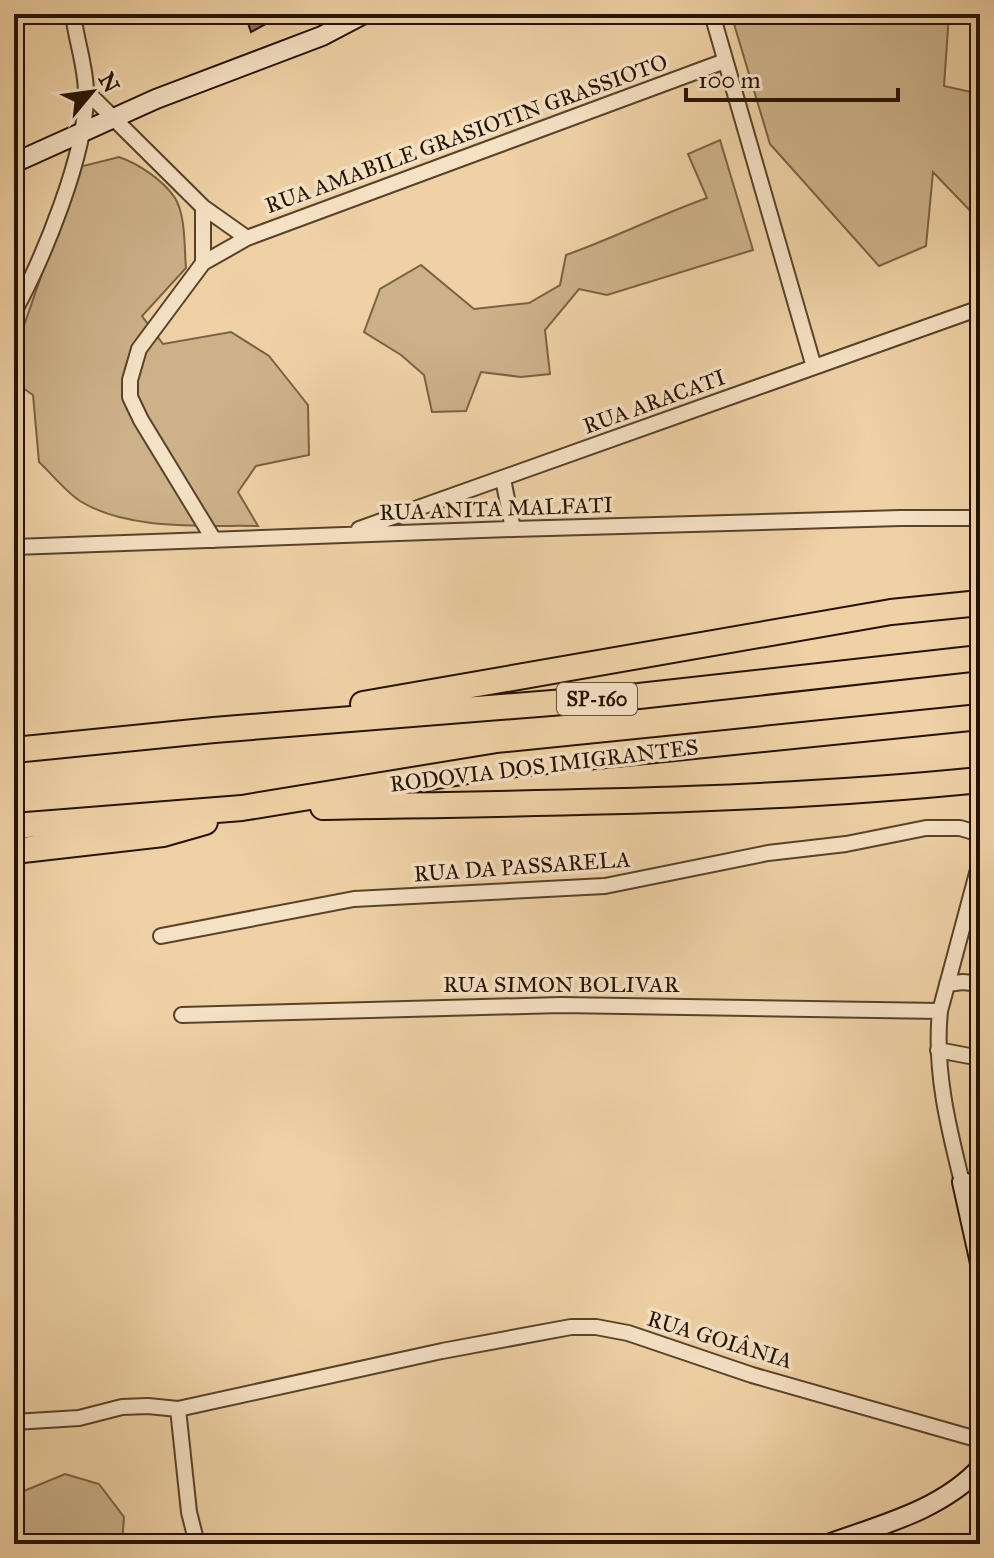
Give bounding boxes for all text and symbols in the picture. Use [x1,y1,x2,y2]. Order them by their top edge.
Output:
street label: RUA AMABILE GRASIOTIN GRASSIOTO [261,48,671,219]
north arrow [52,52,132,132]
scale bar [686,52,898,102]
text: 100 m [698,65,761,95]
text: N [93,68,126,98]
street label: RUA ARACATI [579,363,729,440]
street label: RUA ANITA MALFATI [379,491,613,526]
road number: SP-160 [557,683,637,715]
street label: RODOVIA DOS IMIGRANTES [388,733,700,798]
street label: RUA DA PASSARELA [413,845,632,888]
street label: RUA SIMON BOLIVAR [443,971,680,998]
street label: RUA GOIÂNIA [644,1305,796,1374]

